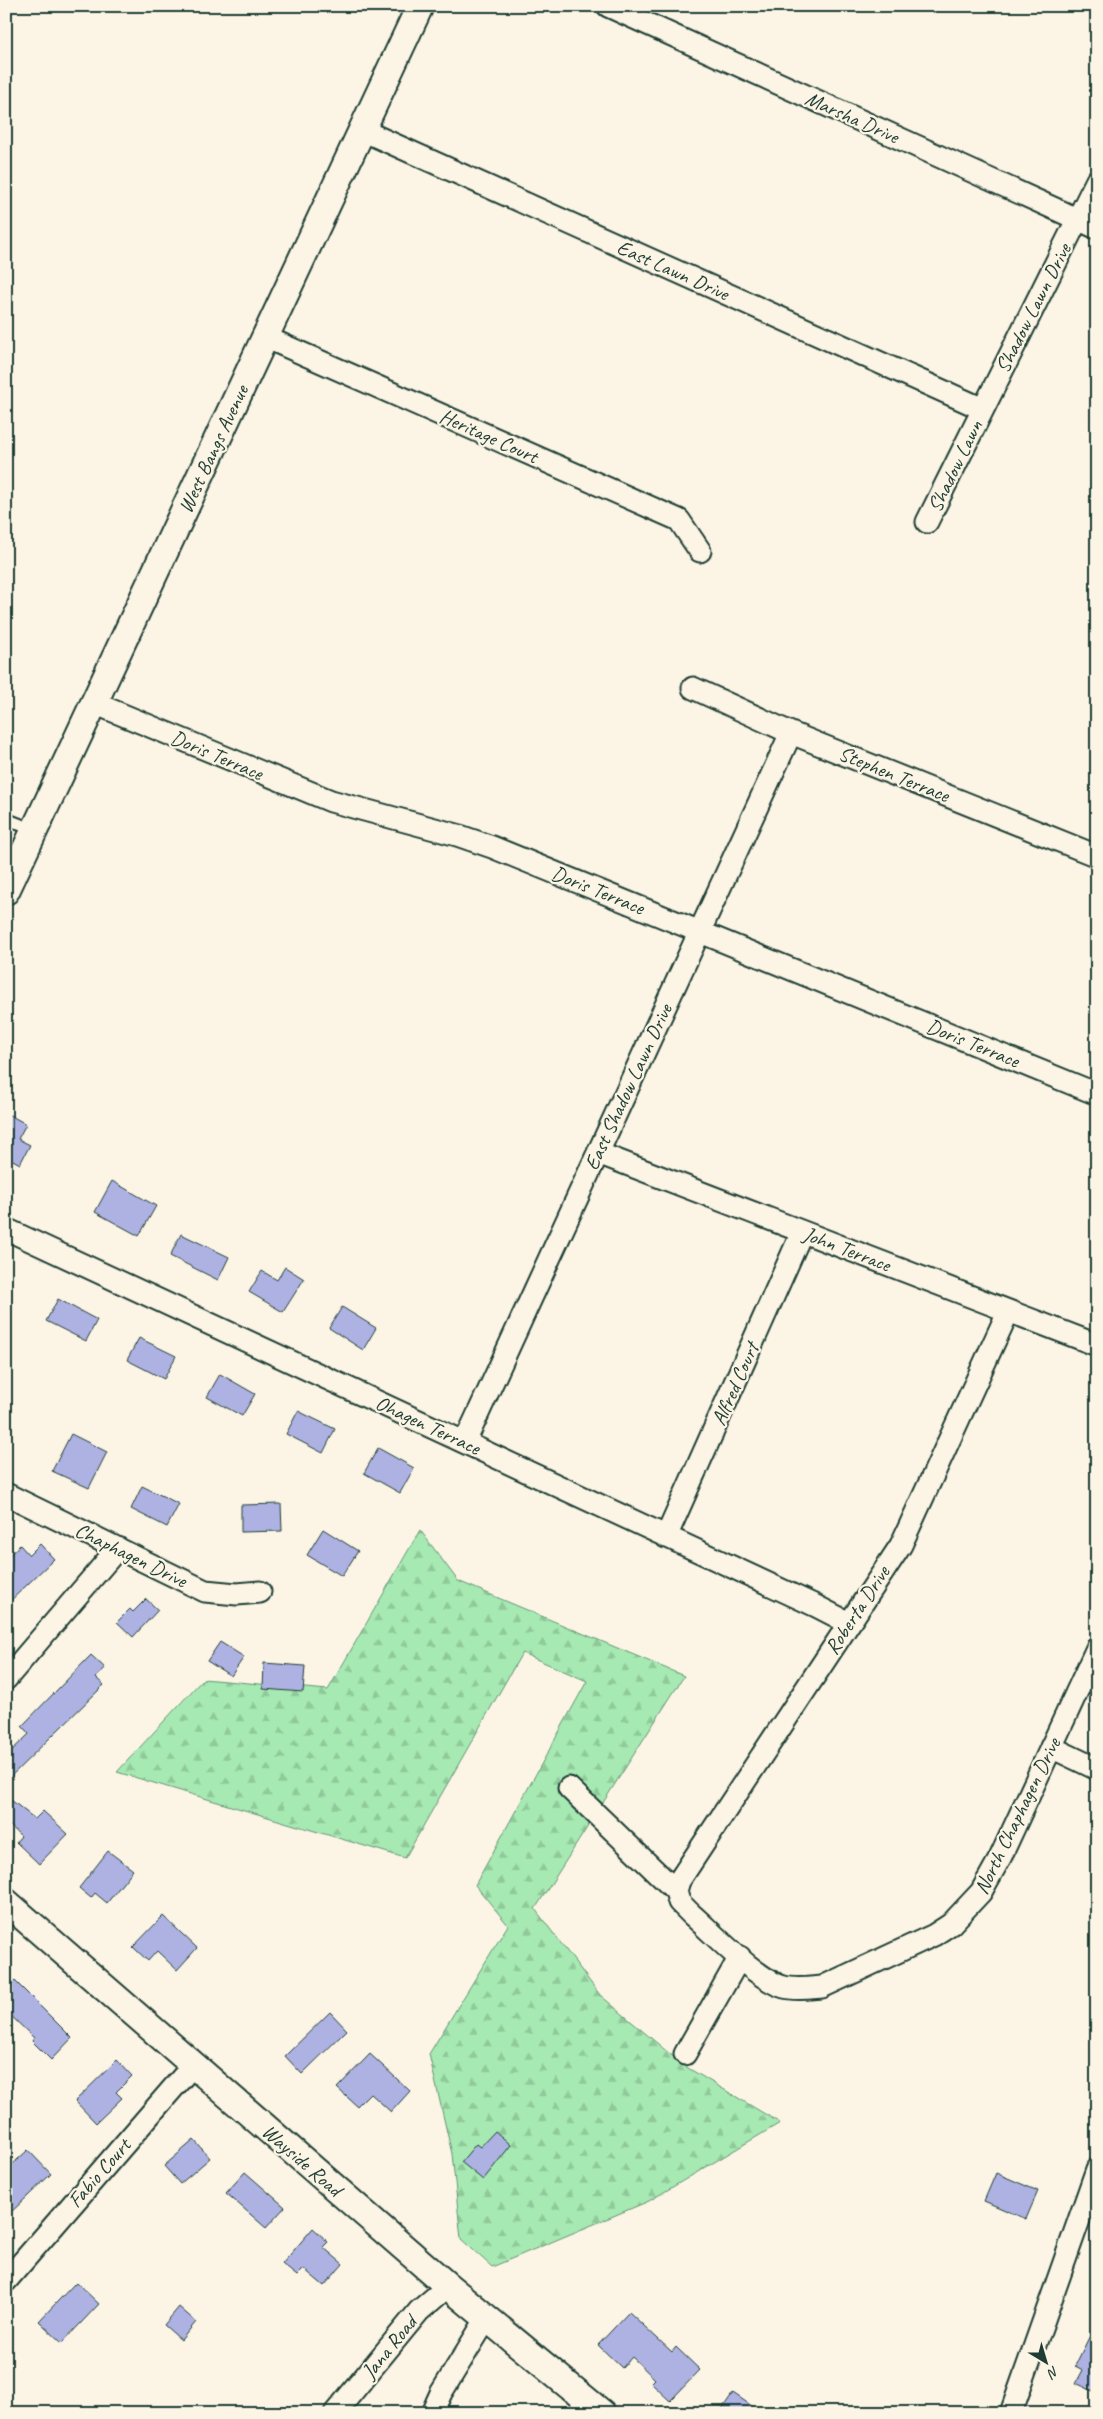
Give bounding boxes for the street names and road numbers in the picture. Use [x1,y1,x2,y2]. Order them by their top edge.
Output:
street label: Marsha Drive [801,85,905,150]
street label: East Lawn Drive [613,234,735,307]
street label: Shadow Lawn Drive [989,238,1077,377]
street label: West Bangs Avenue [172,380,254,517]
street label: Heritage Court [436,403,544,470]
street label: Shadow Lawn [922,415,989,516]
street label: Doris Terrace [167,724,268,786]
street label: Stephen Terrace [835,740,954,808]
street label: Doris Terrace [548,860,649,921]
street label: East Shadow Lawn Drive [578,999,678,1174]
street label: Doris Terrace [923,1013,1024,1074]
street label: John Terrace [799,1220,896,1278]
street label: Alfred Court [705,1336,766,1429]
street label: Ohagen Terrace [372,1389,486,1461]
street label: Chaphagen Drive [71,1517,192,1594]
street label: Roberta Drive [819,1560,896,1659]
street label: North Chaphagen Drive [968,1733,1067,1898]
street label: Wayside Road [257,2118,350,2204]
street label: Fabio Court [62,2131,138,2213]
street label: Jana Road [355,2307,425,2385]

